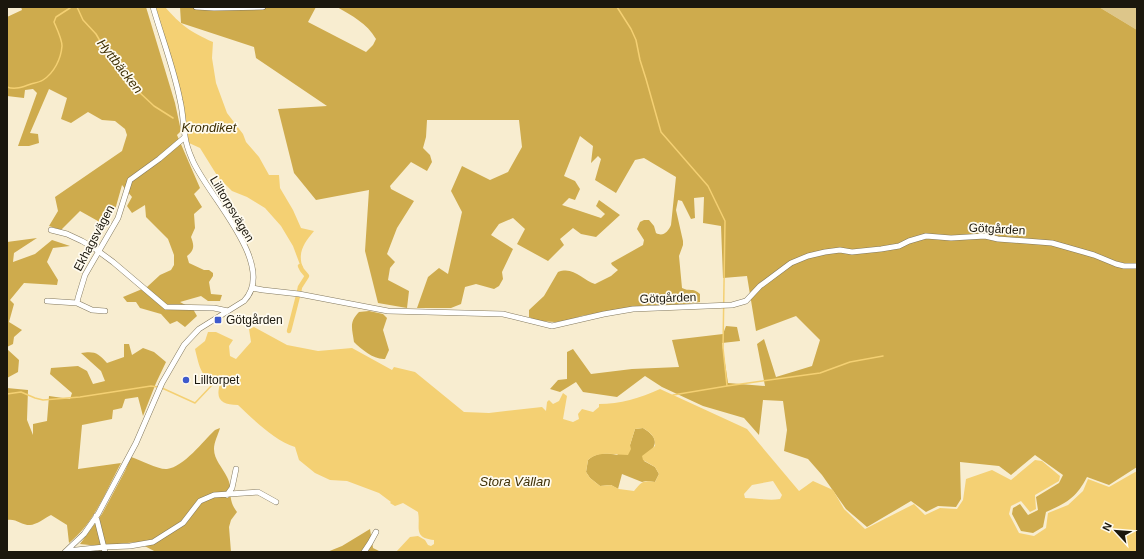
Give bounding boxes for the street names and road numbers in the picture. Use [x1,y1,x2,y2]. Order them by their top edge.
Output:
street label: Lilltorpsvägen [207,174,257,244]
street label: Ekhagsvägen [71,203,117,273]
street label: Götgården [968,221,1026,237]
street label: Götgården [639,290,697,306]

